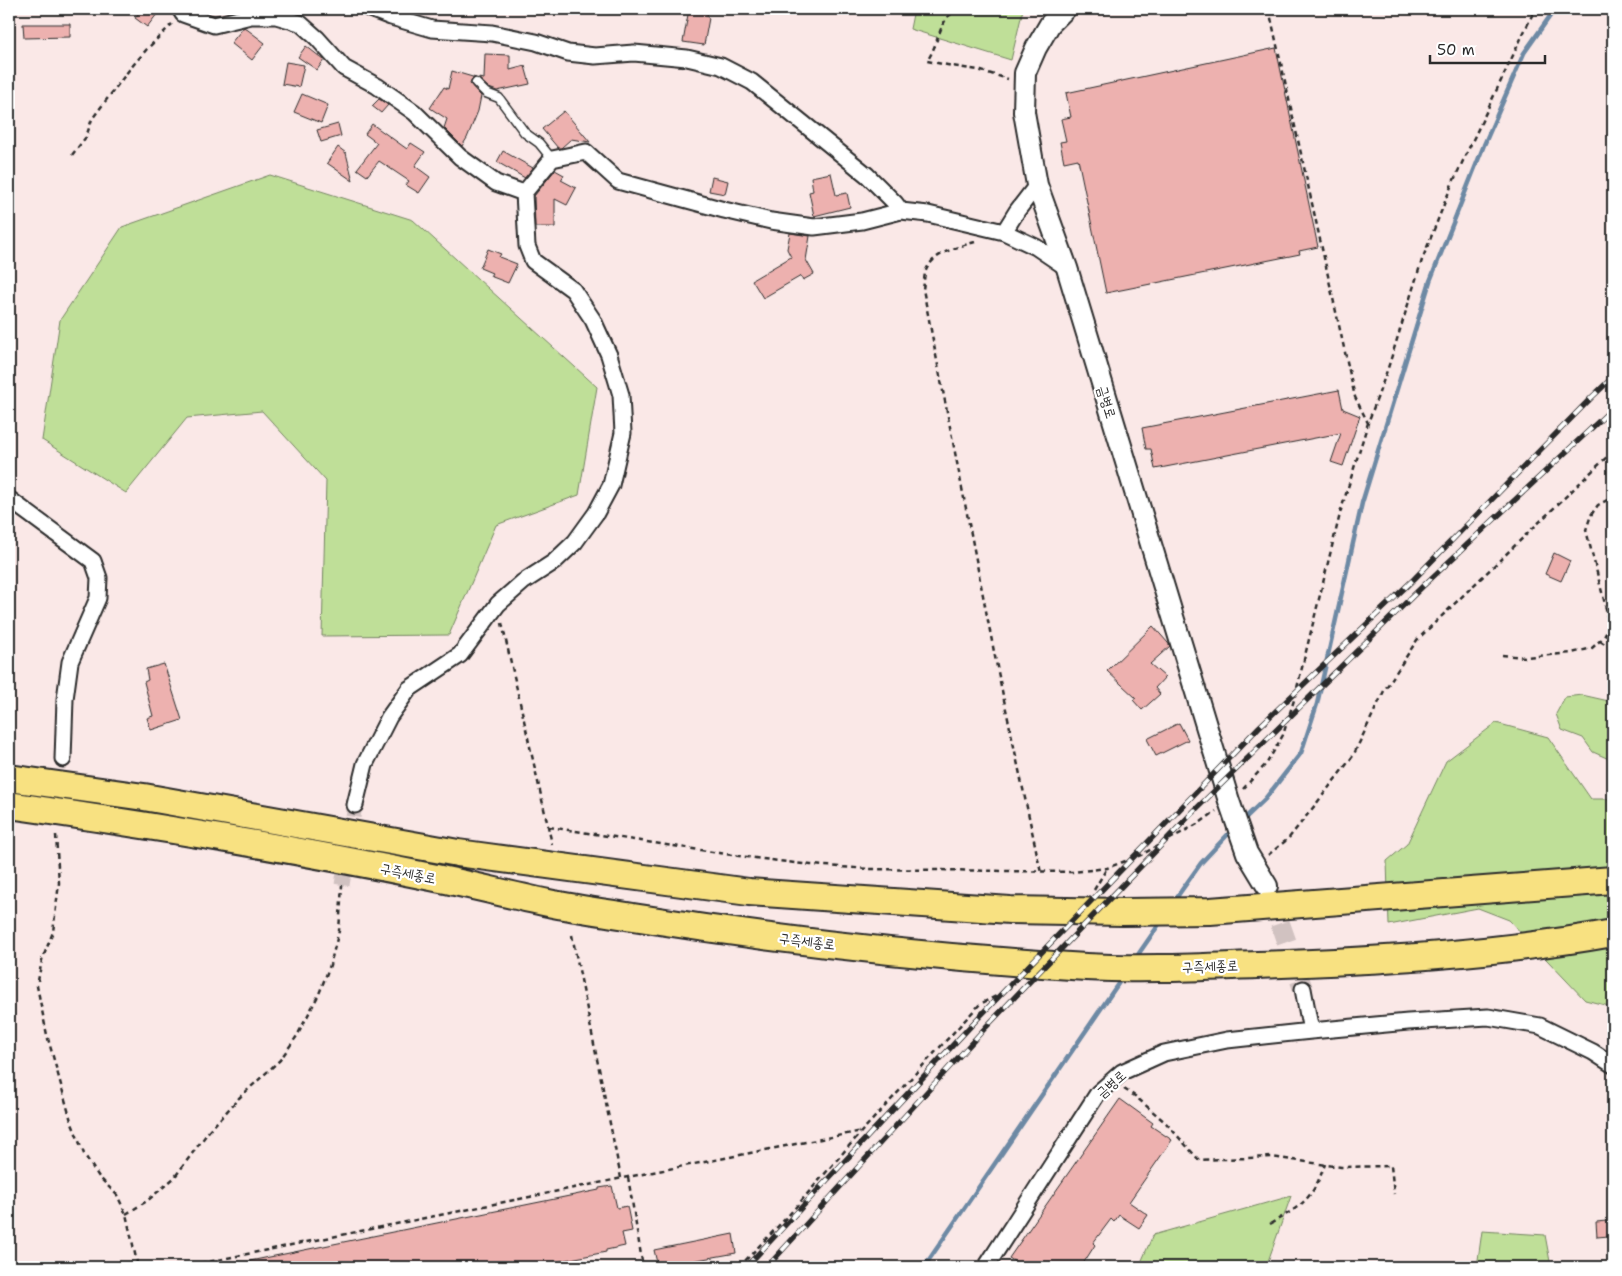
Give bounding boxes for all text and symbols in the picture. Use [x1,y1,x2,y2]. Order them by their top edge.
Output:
scale bar [1430,32,1544,64]
text: 50 m [1437,40,1475,60]
street label: 금병로 [1093,383,1121,421]
street label: 구즉세종로 [379,859,437,887]
street label: 구즉세종로 [778,929,836,953]
street label: 구즉세종로 [1182,956,1238,976]
street label: 금병로 [1092,1066,1130,1102]

